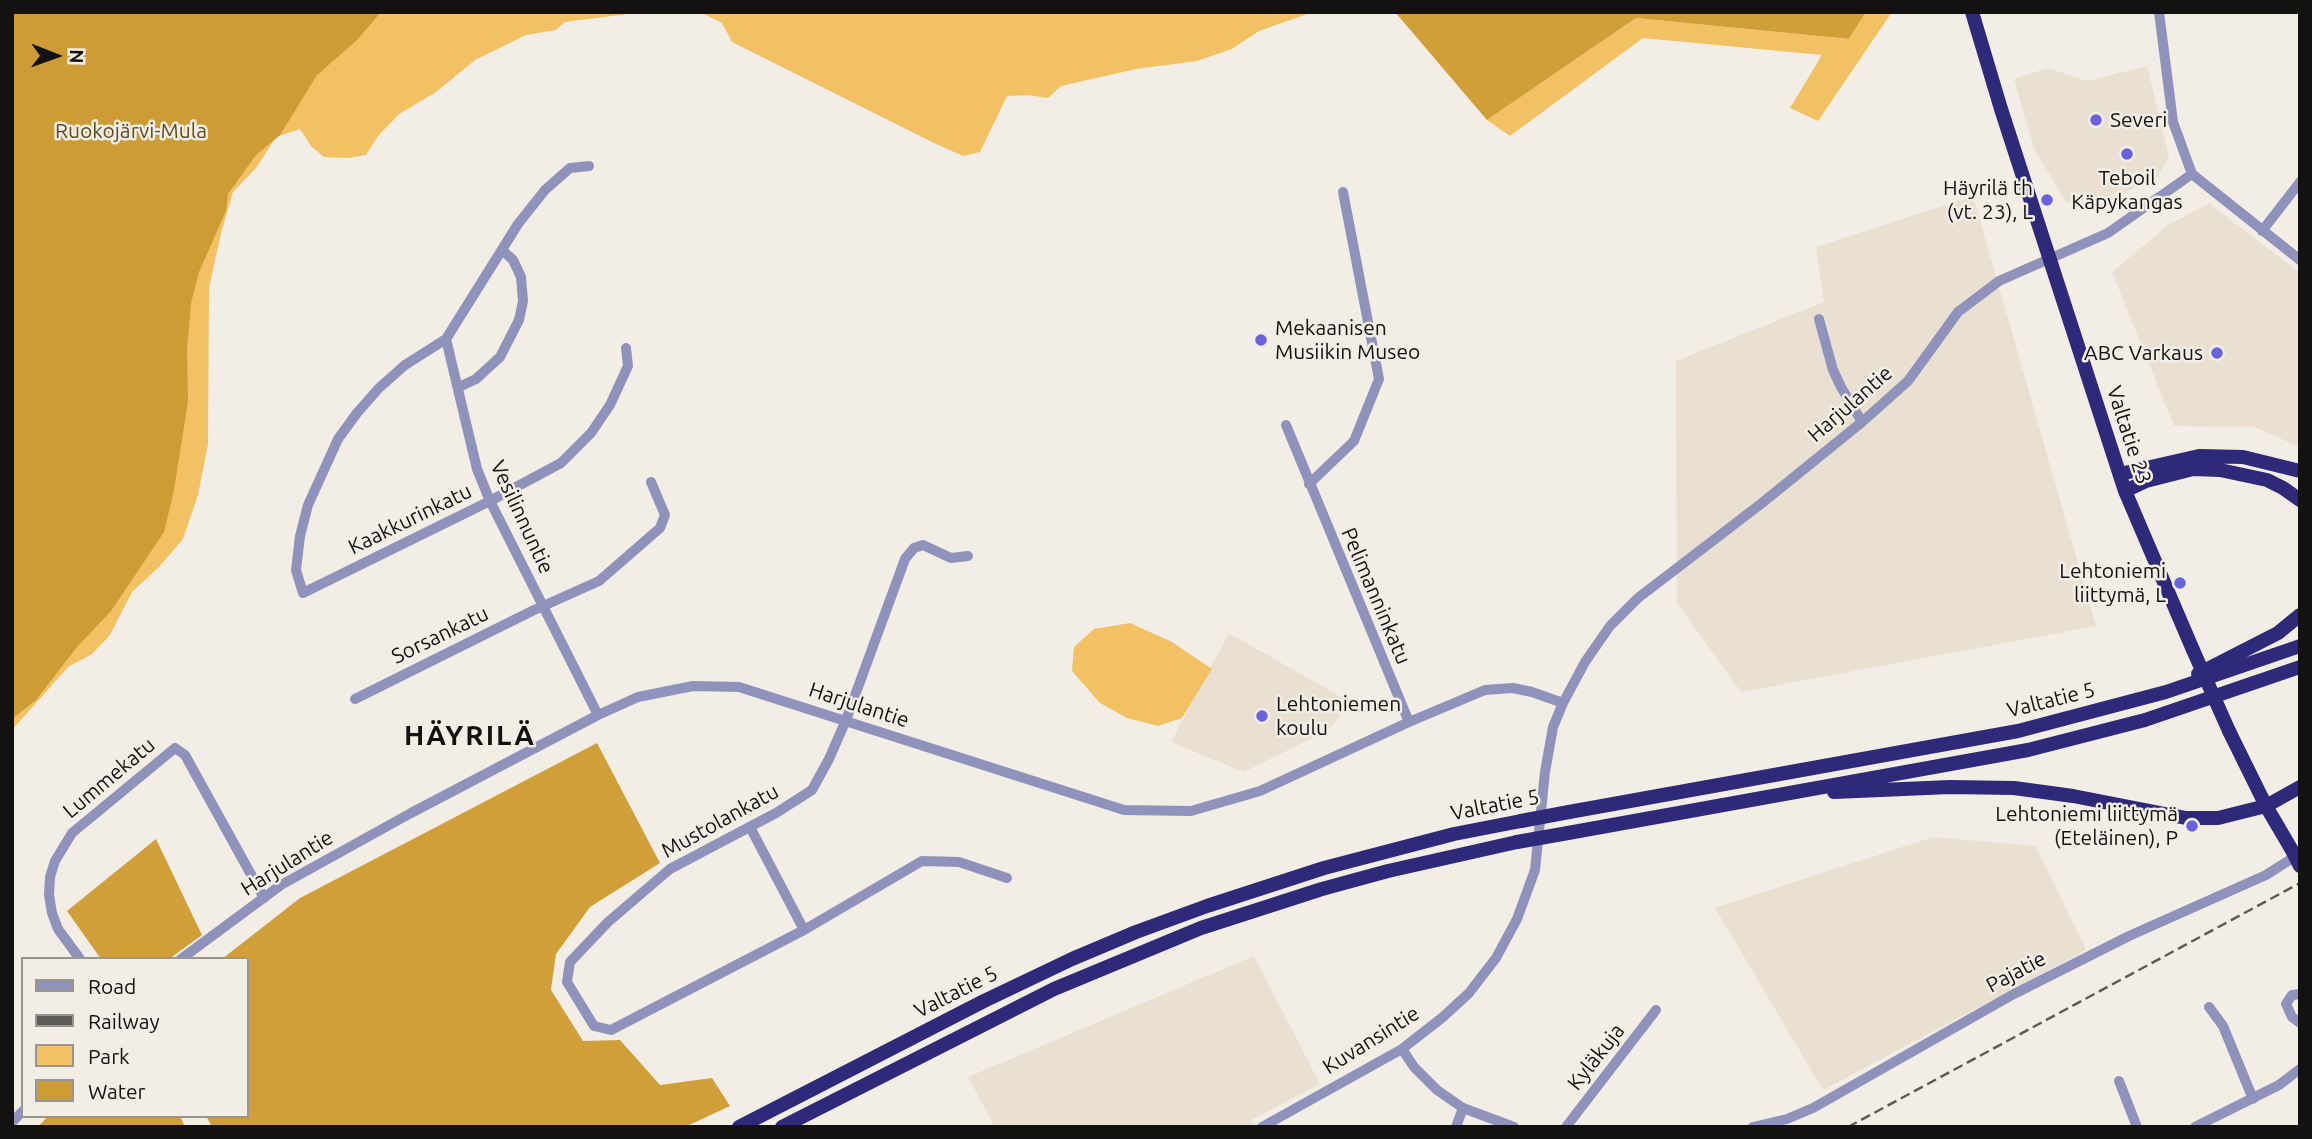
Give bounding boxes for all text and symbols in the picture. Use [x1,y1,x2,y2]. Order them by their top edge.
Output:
north arrow [21,21,91,91]
text: N [66,49,88,64]
place label: Severi [2110,107,2167,133]
marker: Severi [2088,112,2104,128]
park label: Ruokojärvi-Mula [55,118,207,144]
marker: Teboil Käpykangas [2119,146,2135,162]
place label: Teboil Käpykangas [2071,165,2183,215]
place label: Häyrilä th (vt. 23), L [1943,175,2033,225]
marker: Häyrilä th (vt. 23), L [2039,192,2055,208]
place label: Mekaanisen Musiikin Museo [1275,315,1420,365]
marker: Mekaanisen Musiikin Museo [1253,332,1269,348]
place label: ABC Varkaus [2084,340,2203,366]
marker: ABC Varkaus [2209,345,2225,361]
street label: Harjulantie [1803,360,1897,448]
street label: Valtatie 23 [2101,383,2157,487]
street label: Vesilinnuntie [485,456,559,578]
street label: Kaakkurinkatu [344,478,476,560]
street label: Pelimanninkatu [1336,524,1416,668]
place label: Lehtoniemi liittymä, L [2059,558,2166,608]
marker: Lehtoniemi liittymä, L [2172,575,2188,591]
street label: Sorsankatu [387,601,493,669]
street label: Harjulantie [806,677,912,733]
street label: Valtatie 5 [2004,677,2098,723]
place label: Lehtoniemen koulu [1276,691,1401,741]
marker: Lehtoniemen koulu [1254,708,1270,724]
district label: HÄYRILÄ [405,719,535,753]
street label: Lummekatu [58,732,160,824]
street label: Mustolankatu [657,779,783,863]
street label: Valtatie 5 [1448,784,1542,826]
place label: Lehtoniemi liittymä (Eteläinen), P [1995,801,2178,851]
marker: Lehtoniemi liittymä (Eteläinen), P [2184,818,2200,834]
street label: Harjulantie [236,825,338,901]
street label: Pajatie [1982,946,2050,998]
legend [21,957,248,1118]
street label: Valtatie 5 [910,960,1002,1024]
text: Road [88,974,136,998]
street label: Kuvansintie [1318,1000,1424,1080]
text: Railway [88,1009,160,1033]
street label: Kyläkuja [1562,1019,1630,1095]
text: Park [88,1044,130,1068]
text: Water [88,1079,146,1103]

